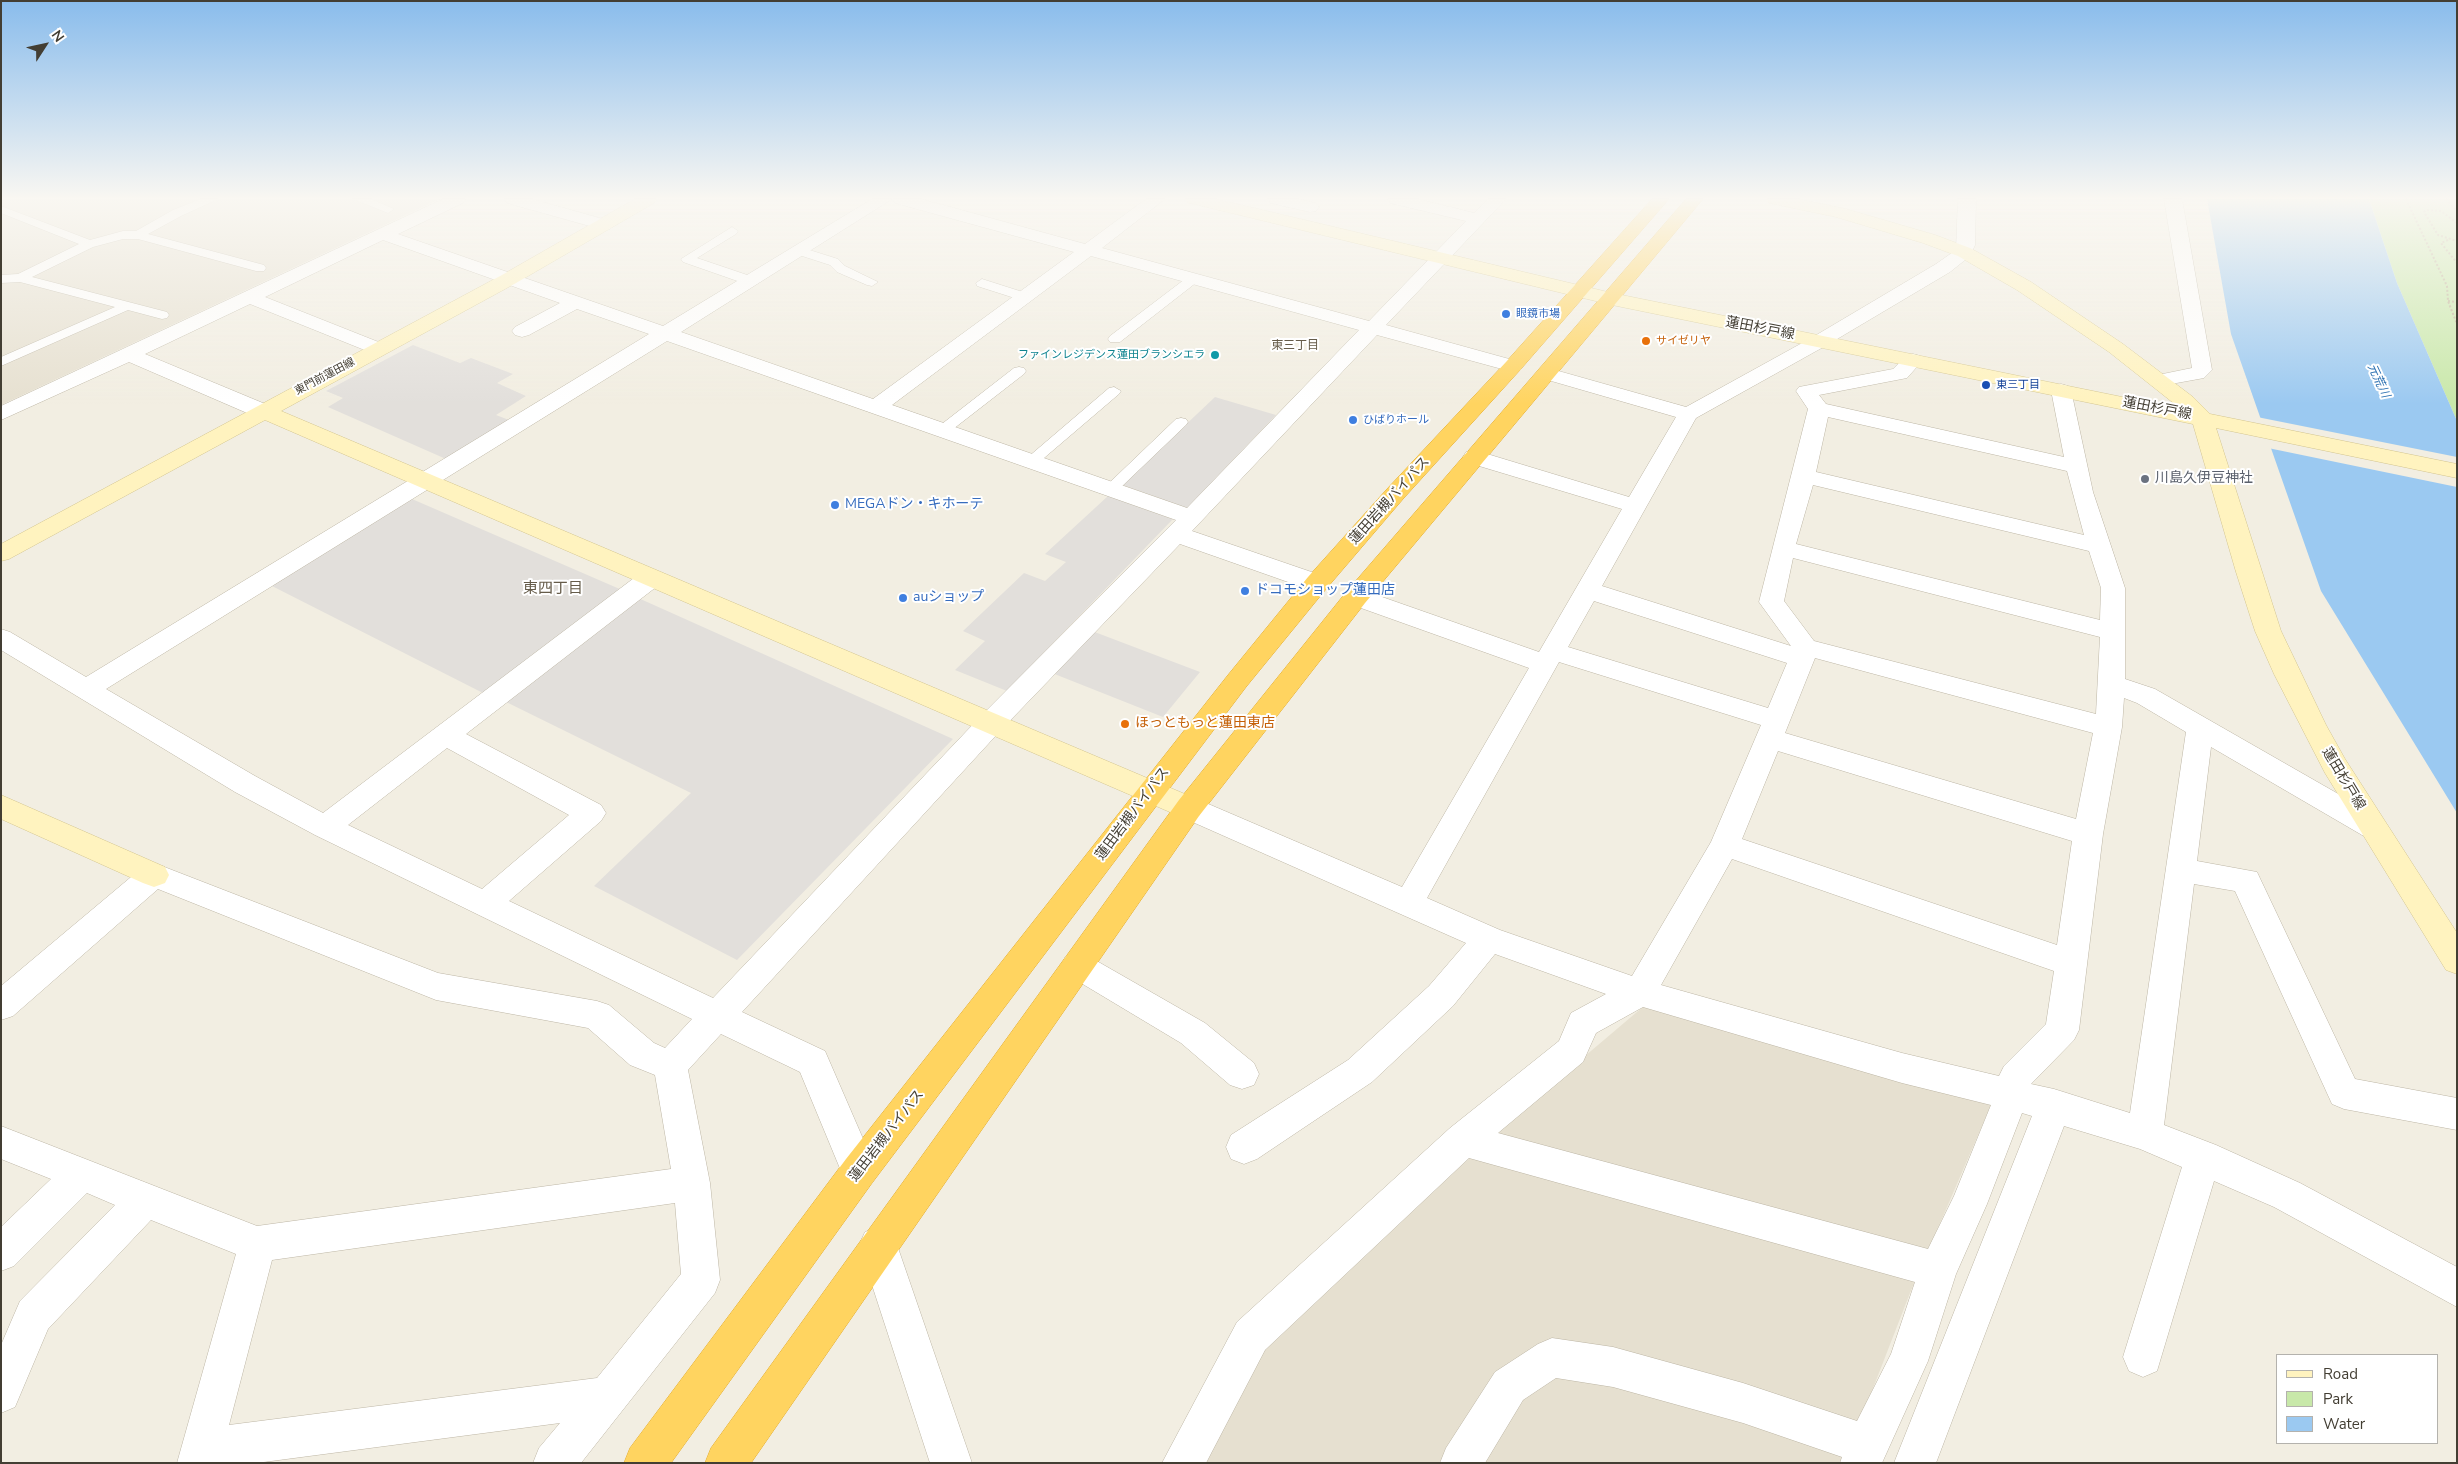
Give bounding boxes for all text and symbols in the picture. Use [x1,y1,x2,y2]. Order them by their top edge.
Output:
north arrow [20,20,70,70]
text: N [47,26,68,46]
place label: 眼鏡市場 [1516,307,1560,321]
marker: 眼鏡市場 [1500,308,1512,320]
street label: 蓮田杉戸線 [1724,314,1796,344]
place label: サイゼリヤ [1656,334,1711,348]
marker: サイゼリヤ [1640,335,1652,347]
district label: 東三丁目 [1271,339,1319,353]
place label: ファインレジデンス蓮田ブランシエラ [1018,348,1205,362]
marker: ファインレジデンス蓮田ブランシエラ [1209,349,1221,361]
street label: 東門前蓮田線 [293,356,357,398]
water label: 元荒川 [2364,362,2392,400]
place label: 東三丁目 [1996,378,2040,392]
marker: 東三丁目 [1980,379,1992,391]
street label: 蓮田杉戸線 [2121,394,2193,424]
place label: ひばりホール [1363,413,1429,427]
marker: ひばりホール [1347,414,1359,426]
street label: 蓮田岩槻バイパス [1346,454,1434,548]
place label: 川島久伊豆神社 [2155,471,2253,487]
marker: 川島久伊豆神社 [2139,473,2151,485]
place label: MEGAドン・キホーテ [845,497,983,513]
marker: MEGAドン・キホーテ [829,499,841,511]
district label: 東四丁目 [523,580,583,598]
place label: ドコモショップ蓮田店 [1255,583,1395,599]
marker: ドコモショップ蓮田店 [1239,585,1251,597]
place label: auショップ [913,590,984,606]
marker: auショップ [897,592,909,604]
place label: ほっともっと蓮田東店 [1135,716,1275,732]
marker: ほっともっと蓮田東店 [1119,718,1131,730]
street label: 蓮田杉戸線 [2318,745,2368,813]
street label: 蓮田岩槻バイパス [1093,764,1173,864]
street label: 蓮田岩槻バイパス [846,1087,928,1185]
legend [2276,1354,2438,1444]
text: Road [2323,1364,2358,1384]
text: Park [2323,1389,2353,1409]
text: Water [2323,1414,2365,1434]

